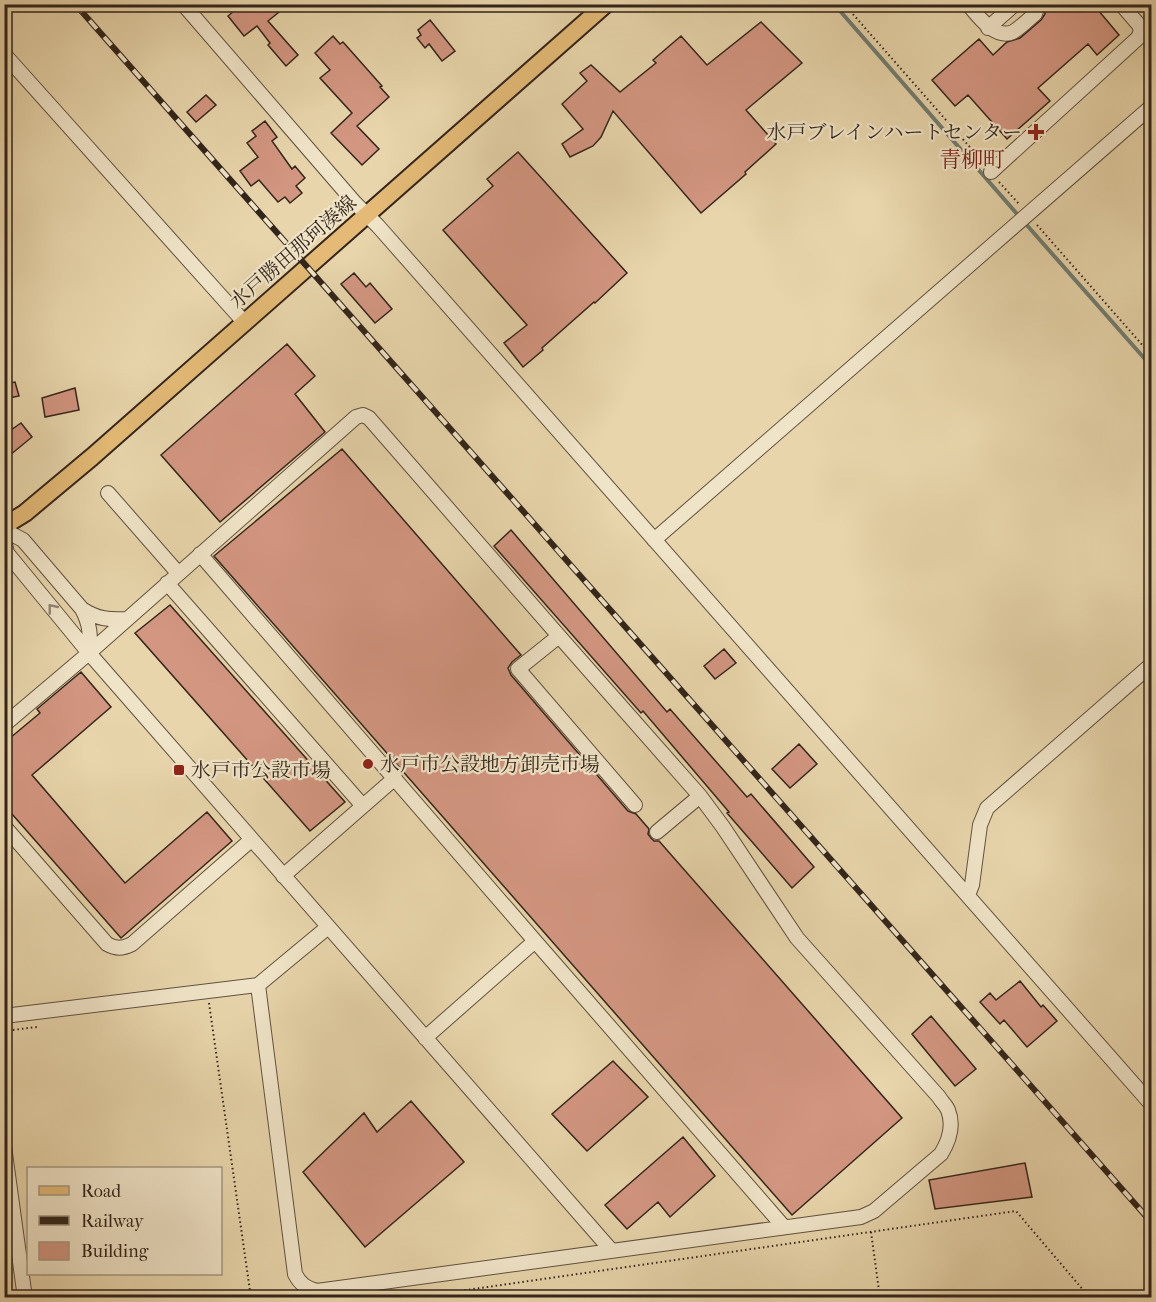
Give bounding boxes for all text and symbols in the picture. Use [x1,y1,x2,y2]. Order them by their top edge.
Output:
place label: 水戸ブレインハートセンター [767,121,1022,144]
marker: 水戸ブレインハートセンター [1027,123,1045,141]
district label: 青柳町 [939,147,1005,173]
street label: 水戸勝田那珂湊線 [225,191,361,313]
one-way arrow [48,603,59,614]
place label: 水戸市公設地方卸売市場 [380,753,600,776]
marker: 水戸市公設地方卸売市場 [361,757,375,771]
place label: 水戸市公設市場 [191,759,331,782]
marker: 水戸市公設市場 [172,763,186,777]
legend [27,1167,222,1275]
text: Road [81,1181,121,1202]
text: Railway [81,1211,145,1232]
text: Building [81,1241,149,1262]

